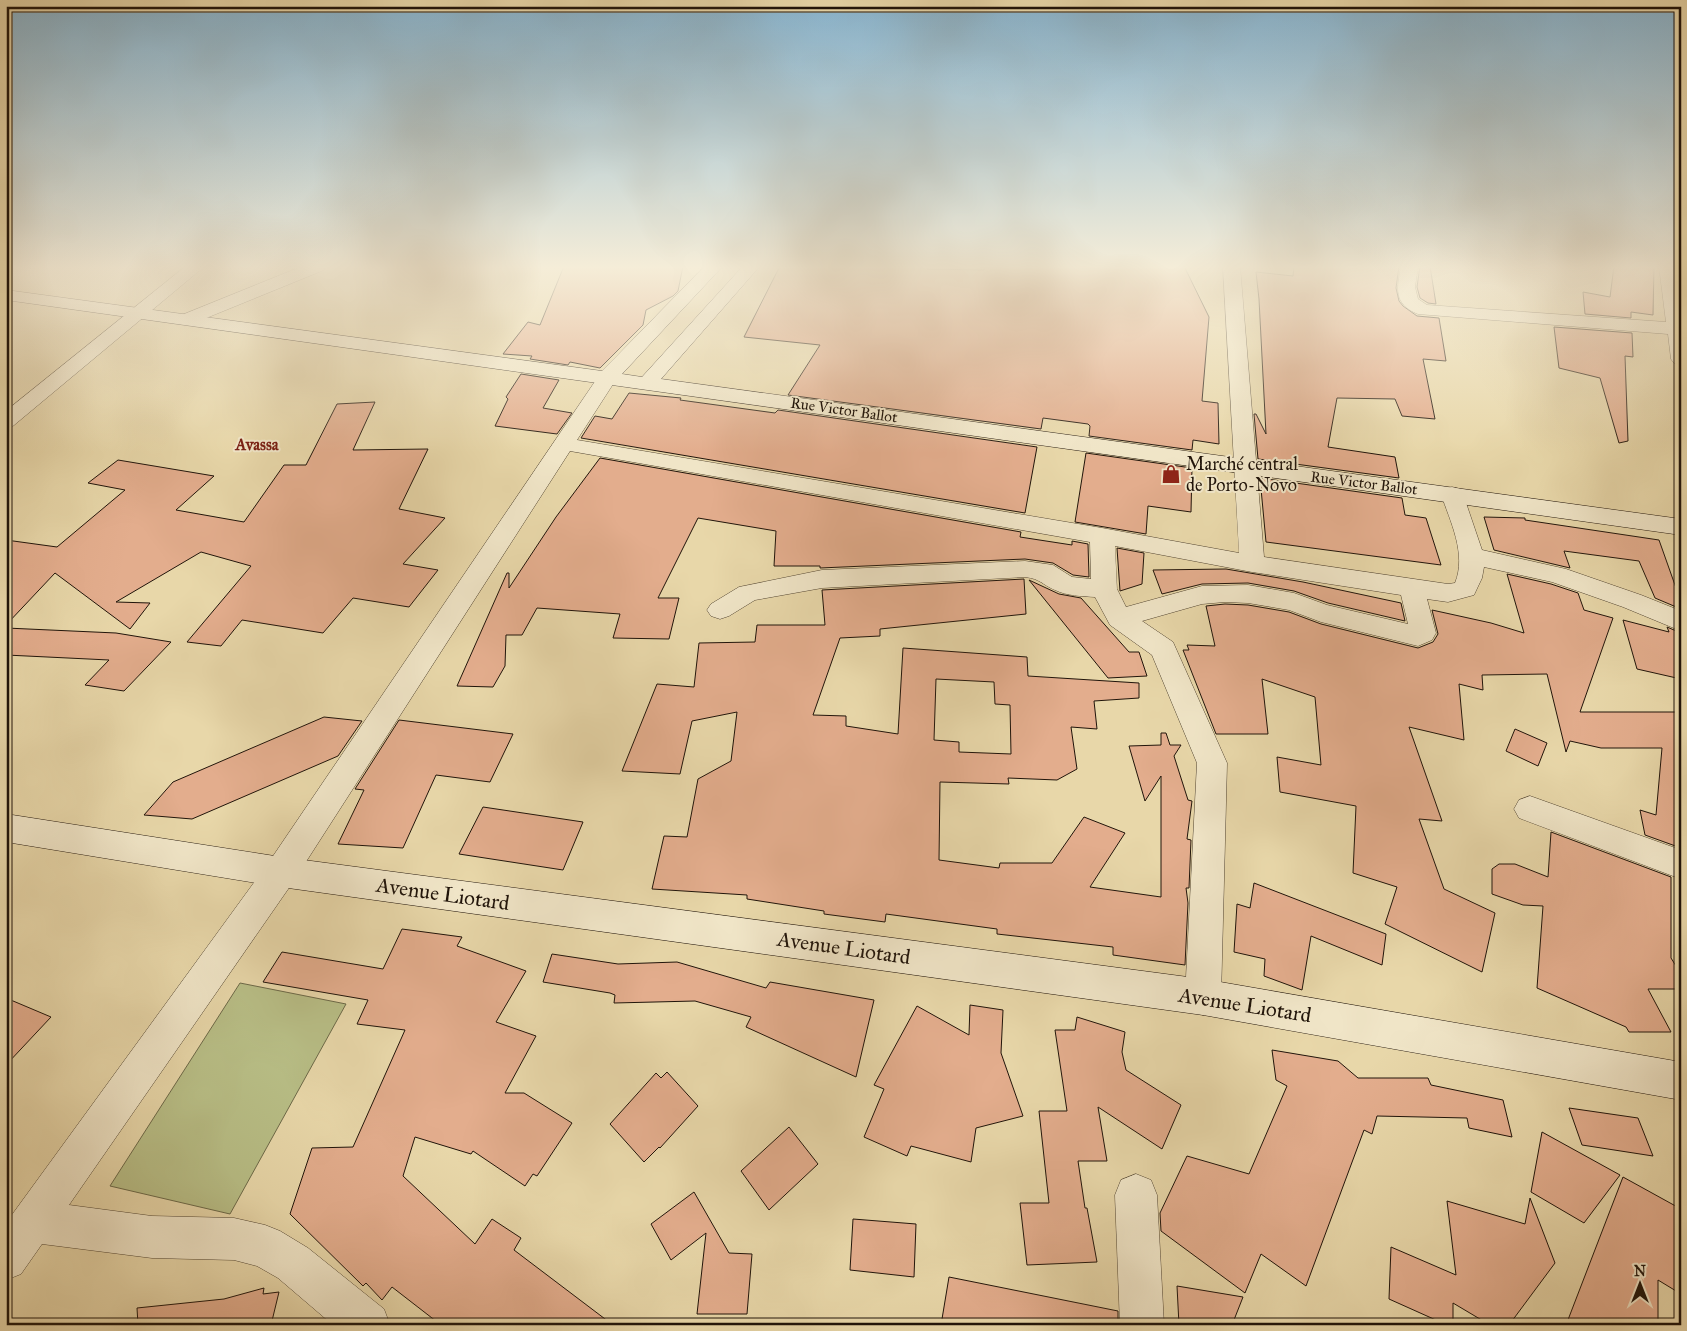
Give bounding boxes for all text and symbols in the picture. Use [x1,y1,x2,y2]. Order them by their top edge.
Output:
street label: Rue Victor Ballot [789,394,899,427]
district label: Avassa [235,435,280,454]
place label: Marché central de Porto-Novo [1186,453,1298,496]
shop icon: Marché central de Porto-Novo [1160,463,1182,485]
street label: Rue Victor Ballot [1309,467,1419,499]
street label: Avenue Liotard [374,872,512,916]
street label: Avenue Liotard [775,926,913,970]
street label: Avenue Liotard [1176,982,1314,1028]
north arrow [1614,1258,1664,1308]
text: N [1634,1263,1646,1280]

